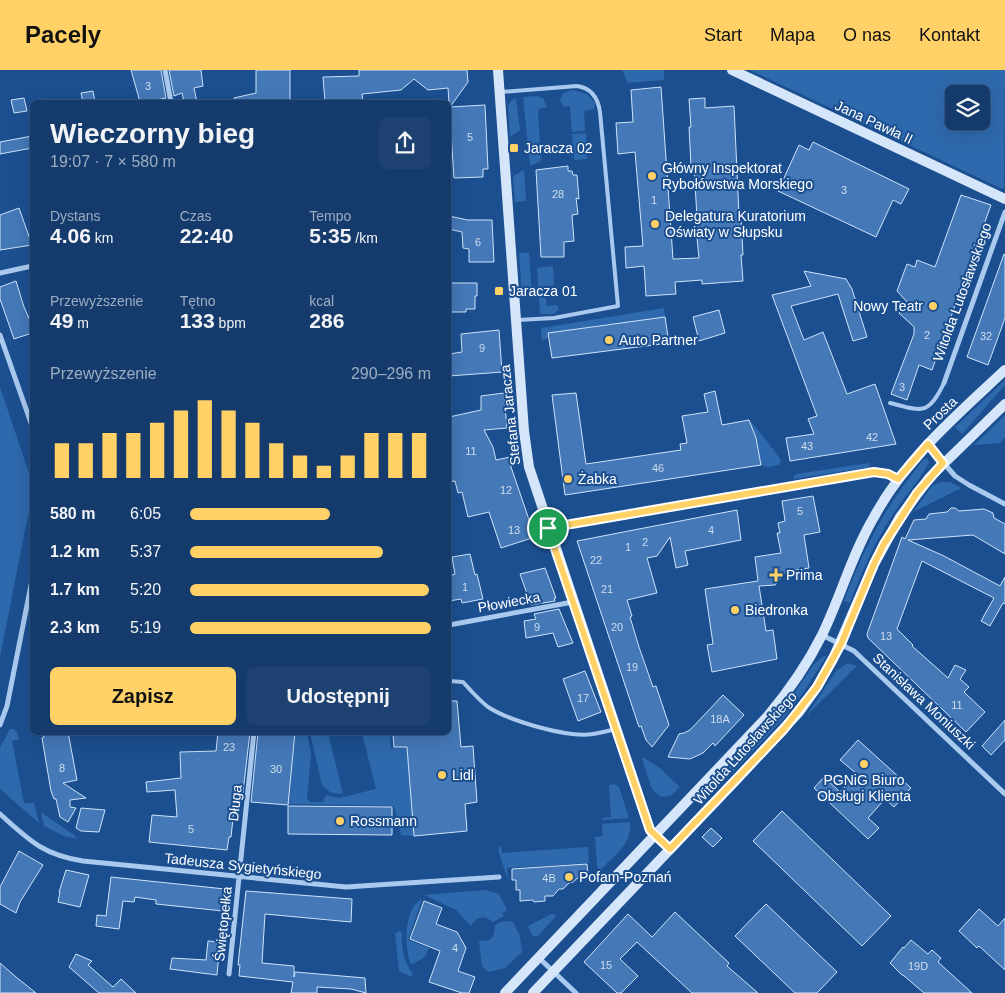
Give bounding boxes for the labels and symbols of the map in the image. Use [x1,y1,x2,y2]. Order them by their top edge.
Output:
house number: 3 [145,80,151,92]
street label: Jana Pawła II [833,97,915,147]
house number: 5 [467,131,473,143]
place label: Jaracza 02 [524,140,593,156]
marker: Jaracza 02 [508,142,520,154]
place label: Główny Inspektorat Rybołówstwa Morskiego [662,160,813,192]
marker: Główny Inspektorat Rybołówstwa Morskiego [646,170,658,182]
house number: 3 [841,184,847,196]
house number: 28 [552,188,564,200]
house number: 1 [651,194,657,206]
place label: Delegatura Kuratorium Oświaty w Słupsku [665,208,806,240]
marker: Delegatura Kuratorium Oświaty w Słupsku [649,218,661,230]
street label: Witolda Lutosławskiego [929,220,995,363]
house number: 6 [475,236,481,248]
place label: Jaracza 01 [509,283,578,299]
marker: Jaracza 01 [493,285,505,297]
place label: Nowy Teatr [853,298,923,314]
marker: Nowy Teatr [927,300,939,312]
house number: 2 [924,329,930,341]
house number: 32 [980,330,992,342]
place label: Auto Partner [619,332,698,348]
marker: Auto Partner [603,334,615,346]
house number: 9 [479,342,485,354]
street label: Stefana Jaracza [497,364,523,466]
house number: 3 [899,381,905,393]
street label: Prosta [920,393,960,433]
house number: 42 [866,431,878,443]
house number: 43 [801,440,813,452]
house number: 11 [465,445,477,457]
house number: 46 [652,462,664,474]
place label: Żabka [578,470,617,487]
marker: Żabka [562,473,574,485]
house number: 12 [500,484,512,496]
house number: 5 [797,505,803,517]
pin [527,507,569,549]
house number: 13 [508,524,520,536]
house number: 4 [708,524,714,536]
house number: 2 [642,536,648,548]
house number: 1 [625,541,631,553]
house number: 22 [590,554,602,566]
place label: Prima [786,567,823,583]
marker: Prima [770,569,782,581]
house number: 1 [462,581,468,593]
house number: 21 [601,583,613,595]
street label: Płowiecka [477,589,542,615]
place label: Biedronka [745,602,808,618]
marker: Biedronka [729,604,741,616]
house number: 9 [534,621,540,633]
house number: 20 [611,621,623,633]
house number: 13 [880,630,892,642]
street label: Stanisława Moniuszki [870,650,978,752]
house number: 19 [626,661,638,673]
street label: Witolda Lutosławskiego [690,688,800,808]
house number: 17 [577,692,589,704]
house number: 11 [951,699,963,711]
house number: 18A [710,713,730,725]
house number: 23 [223,741,235,753]
marker: PGNiG Biuro Obsługi Klienta [858,758,870,770]
house number: 8 [59,762,65,774]
house number: 30 [270,763,282,775]
place label: Lidl [452,767,474,783]
marker: Lidl [436,769,448,781]
place label: PGNiG Biuro Obsługi Klienta [817,772,911,804]
street label: Długa [225,784,245,822]
place label: Rossmann [350,813,417,829]
marker: Rossmann [334,815,346,827]
house number: 5 [188,823,194,835]
street label: Tadeusza Sygietyńskiego [164,850,323,882]
place label: Pofam-Poznań [579,869,672,885]
marker: Pofam-Poznań [563,871,575,883]
house number: 4B [542,872,556,884]
street label: Świętopełka [210,885,235,962]
house number: 4 [452,942,458,954]
house number: 15 [600,959,612,971]
house number: 19D [908,960,928,972]

